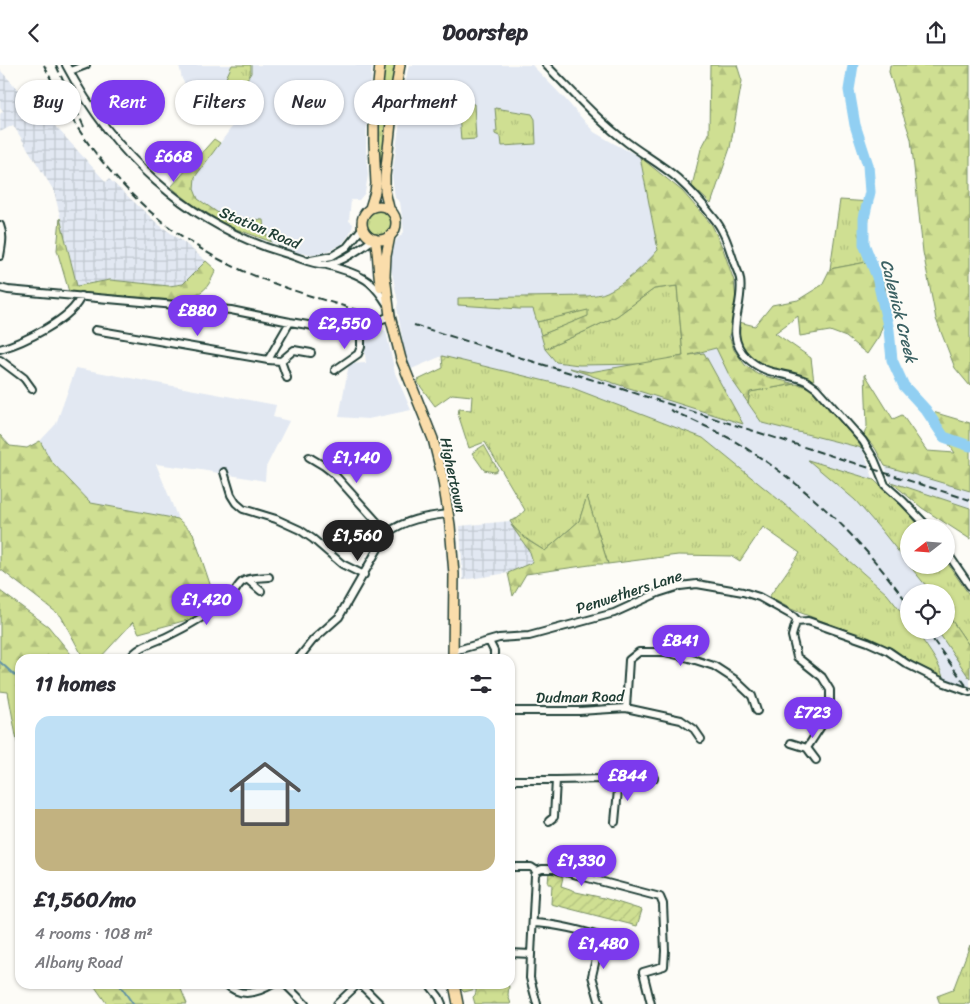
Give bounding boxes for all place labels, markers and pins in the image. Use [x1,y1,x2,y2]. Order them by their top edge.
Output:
pin: £668 [144,141,204,183]
pin: £880 [168,295,228,337]
pin: £2,550 [304,307,386,350]
pin: £1,140 [316,441,398,484]
pin: £1,560 [317,519,399,562]
pin: £1,420 [166,583,248,626]
pin: £841 [651,625,711,667]
pin: £723 [783,697,843,739]
pin: £844 [598,759,658,802]
pin: £1,330 [541,845,623,887]
pin: £1,480 [563,927,645,970]

